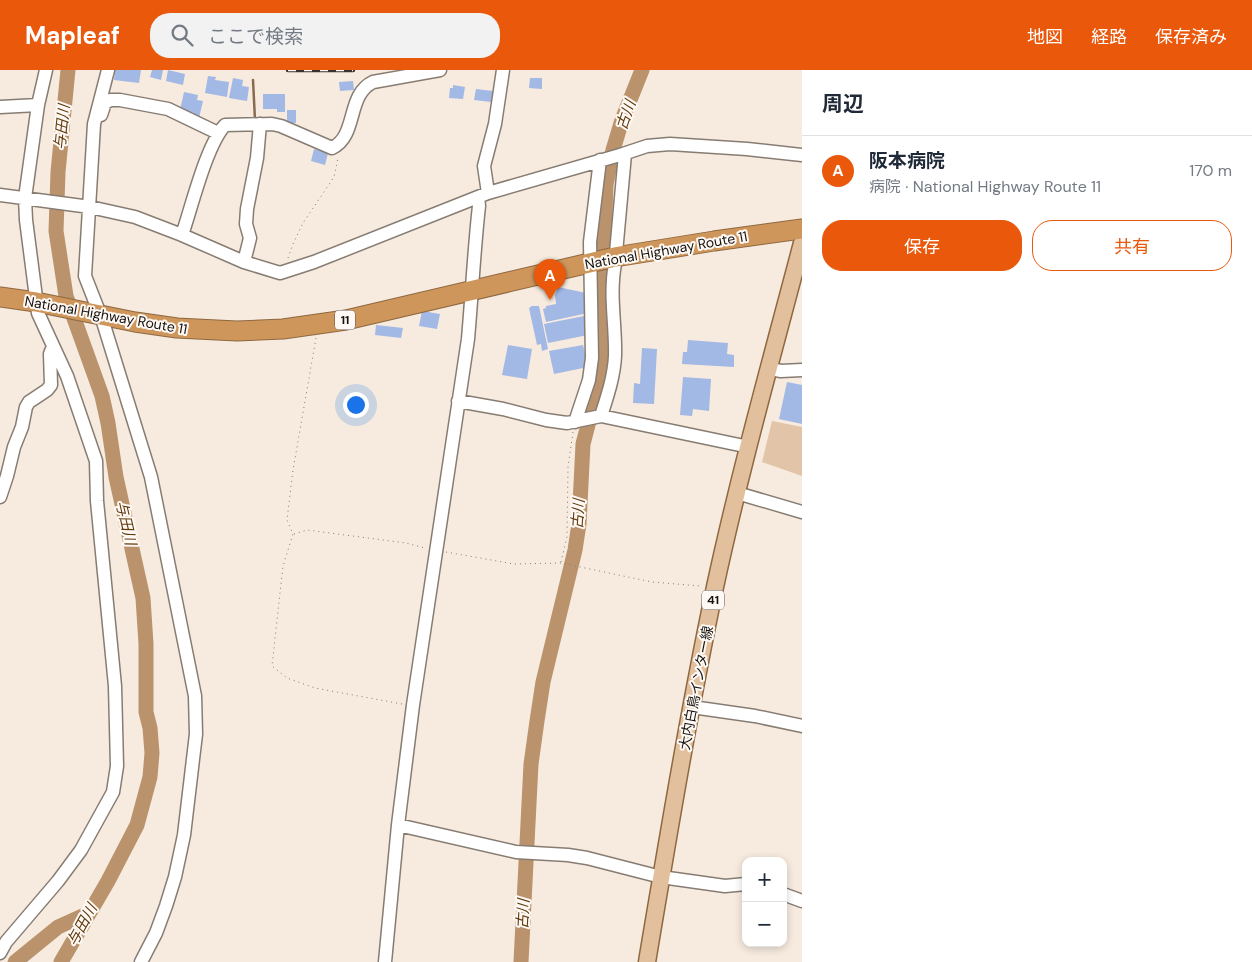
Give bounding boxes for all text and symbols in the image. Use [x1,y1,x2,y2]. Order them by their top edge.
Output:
search box [150,13,500,58]
text: Mapleaf [25,20,120,51]
icon: search [168,21,196,49]
text: ここで検索 [208,24,303,49]
text: 地図 [1027,25,1063,49]
text: 経路 [1091,25,1127,49]
text: 保存済み [1155,25,1227,49]
text: 周辺 [822,90,864,118]
water label: 古川 [612,96,641,132]
water label: 与田川 [50,102,75,150]
text: 阪本病院 [869,148,945,173]
text: A [832,160,844,181]
text: 170 m [1189,160,1232,181]
text: 病院 · National Highway Route 11 [869,176,1101,197]
button: 保存 [822,220,1022,271]
button: 共有 [1032,220,1232,271]
street label: National Highway Route 11 [583,227,749,273]
pin: A [534,259,566,300]
street label: National Highway Route 11 [23,292,189,338]
road number: 11 [335,310,355,330]
your location [343,392,369,418]
water label: 古川 [567,496,589,530]
water label: 与田川 [111,499,141,549]
road number: 41 [702,590,724,610]
street label: 大内白鳥インター線 [675,624,717,752]
map controls [742,857,787,947]
button: + [742,857,787,902]
water label: 古川 [512,897,534,930]
water label: 与田川 [62,899,103,950]
button: − [742,902,787,947]

